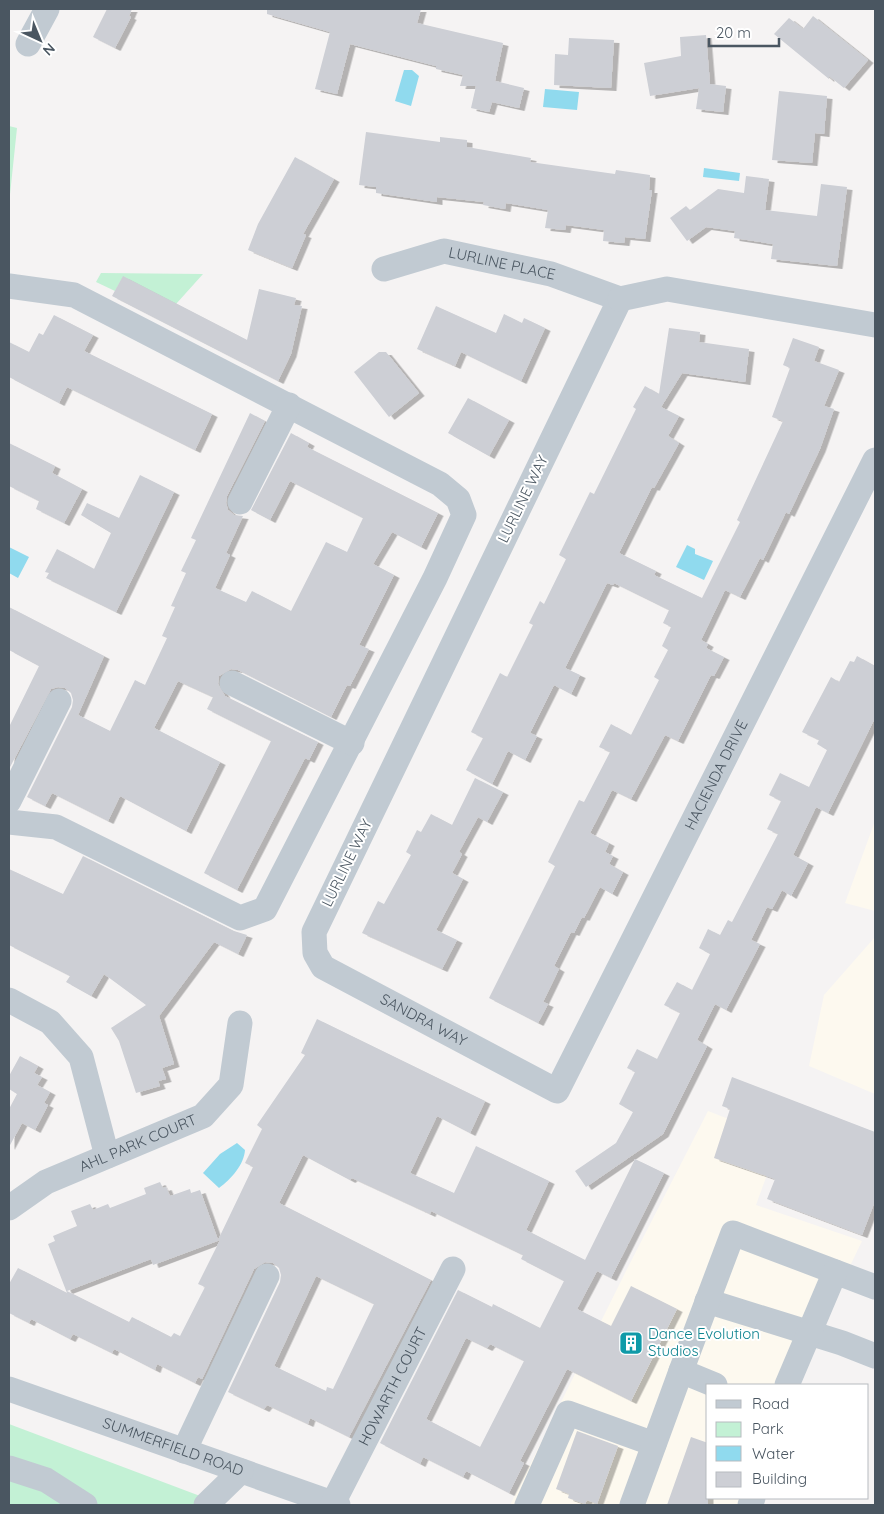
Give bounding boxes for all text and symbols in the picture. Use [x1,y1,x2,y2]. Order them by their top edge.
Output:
north arrow [15,15,65,65]
scale bar [709,15,779,47]
text: 20 m [716,23,751,42]
text: N [39,39,59,59]
street label: LURLINE PLACE [447,242,557,284]
street label: LURLINE WAY [493,451,552,546]
street label: HACIENDA DRIVE [680,716,752,833]
street label: LURLINE WAY [317,815,376,910]
street label: SANDRA WAY [377,989,471,1051]
street label: AHL PARK COURT [76,1110,199,1176]
street label: HOWARTH COURT [354,1324,431,1449]
place label: Dance Evolution Studios [648,1324,760,1360]
building icon: Dance Evolution Studios [618,1330,644,1356]
legend [706,1384,869,1499]
text: Road [752,1394,789,1413]
street label: SUMMERFIELD ROAD [100,1413,246,1480]
text: Park [752,1419,784,1438]
text: Water [752,1444,795,1463]
text: Building [752,1469,807,1488]

